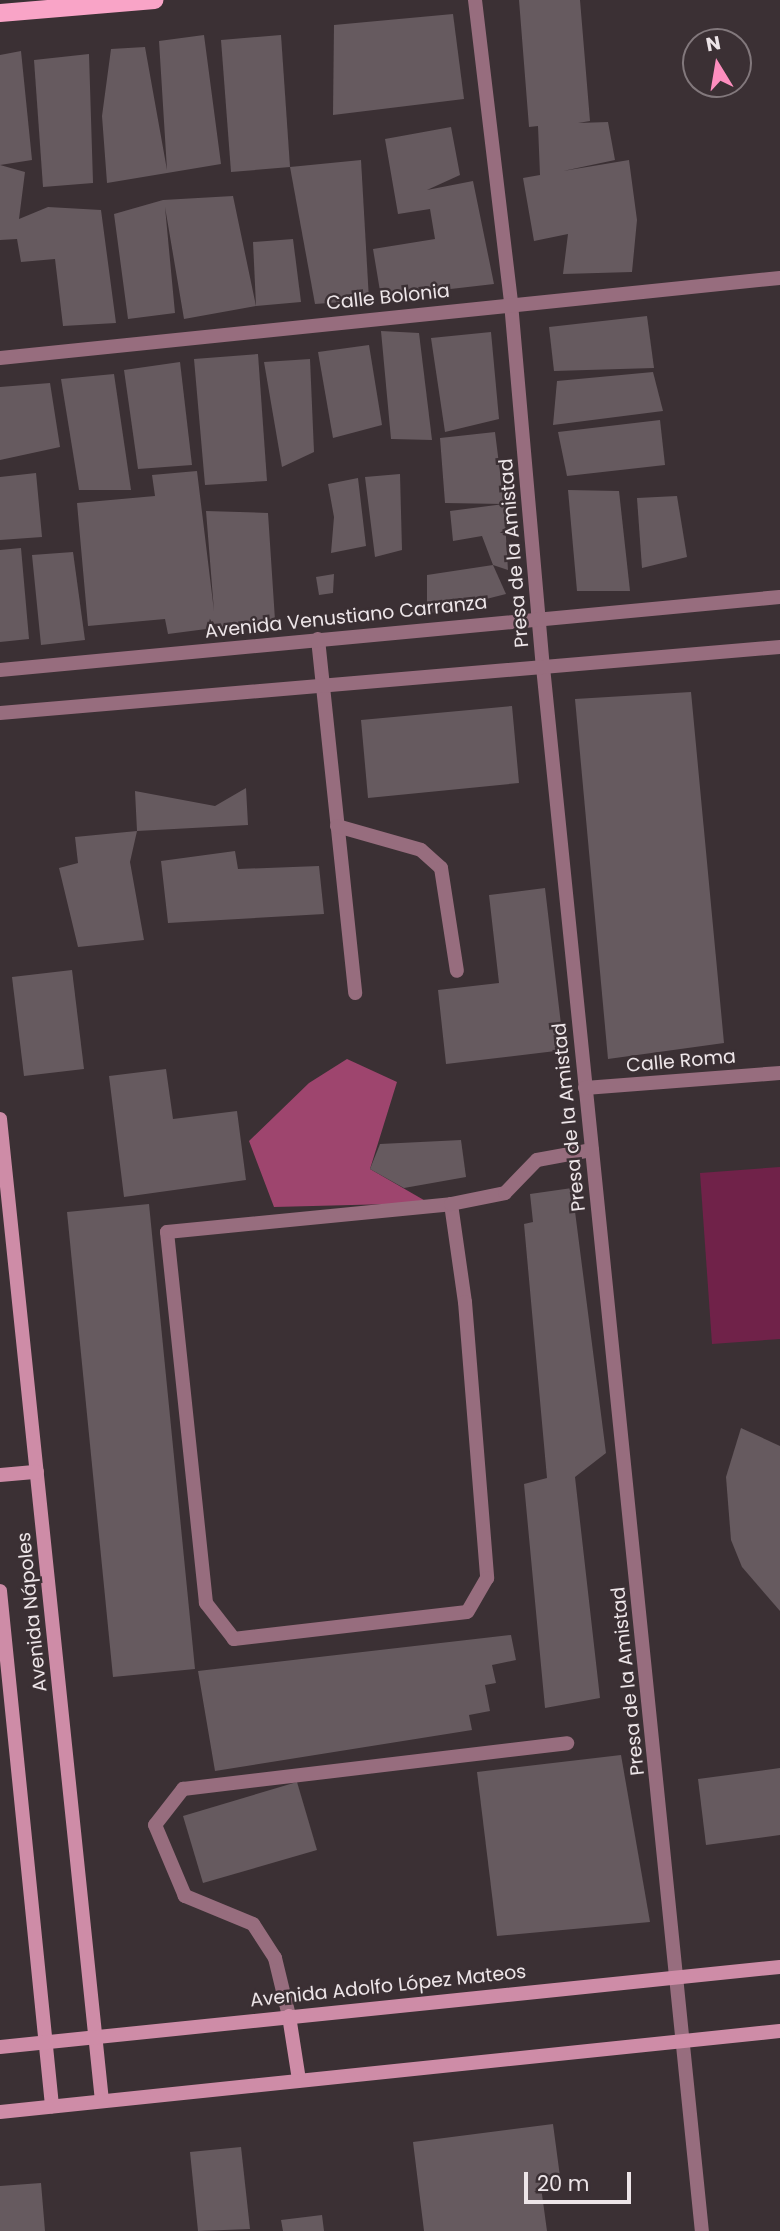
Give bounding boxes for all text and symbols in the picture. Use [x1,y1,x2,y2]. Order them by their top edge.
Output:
north arrow [682,28,752,98]
text: N [704,29,723,58]
street label: Calle Bolonia [325,279,451,315]
street label: Presa de la Amistad [494,458,534,648]
street label: Avenida Venustiano Carranza [204,591,488,643]
street label: Presa de la Amistad [548,1022,590,1212]
street label: Calle Roma [625,1045,737,1077]
street label: Avenida Nápoles [12,1531,52,1693]
street label: Presa de la Amistad [607,1586,649,1776]
street label: Avenida Adolfo López Mateos [249,1960,527,2012]
scale bar [528,2158,635,2202]
text: 20 m [537,2169,590,2198]

